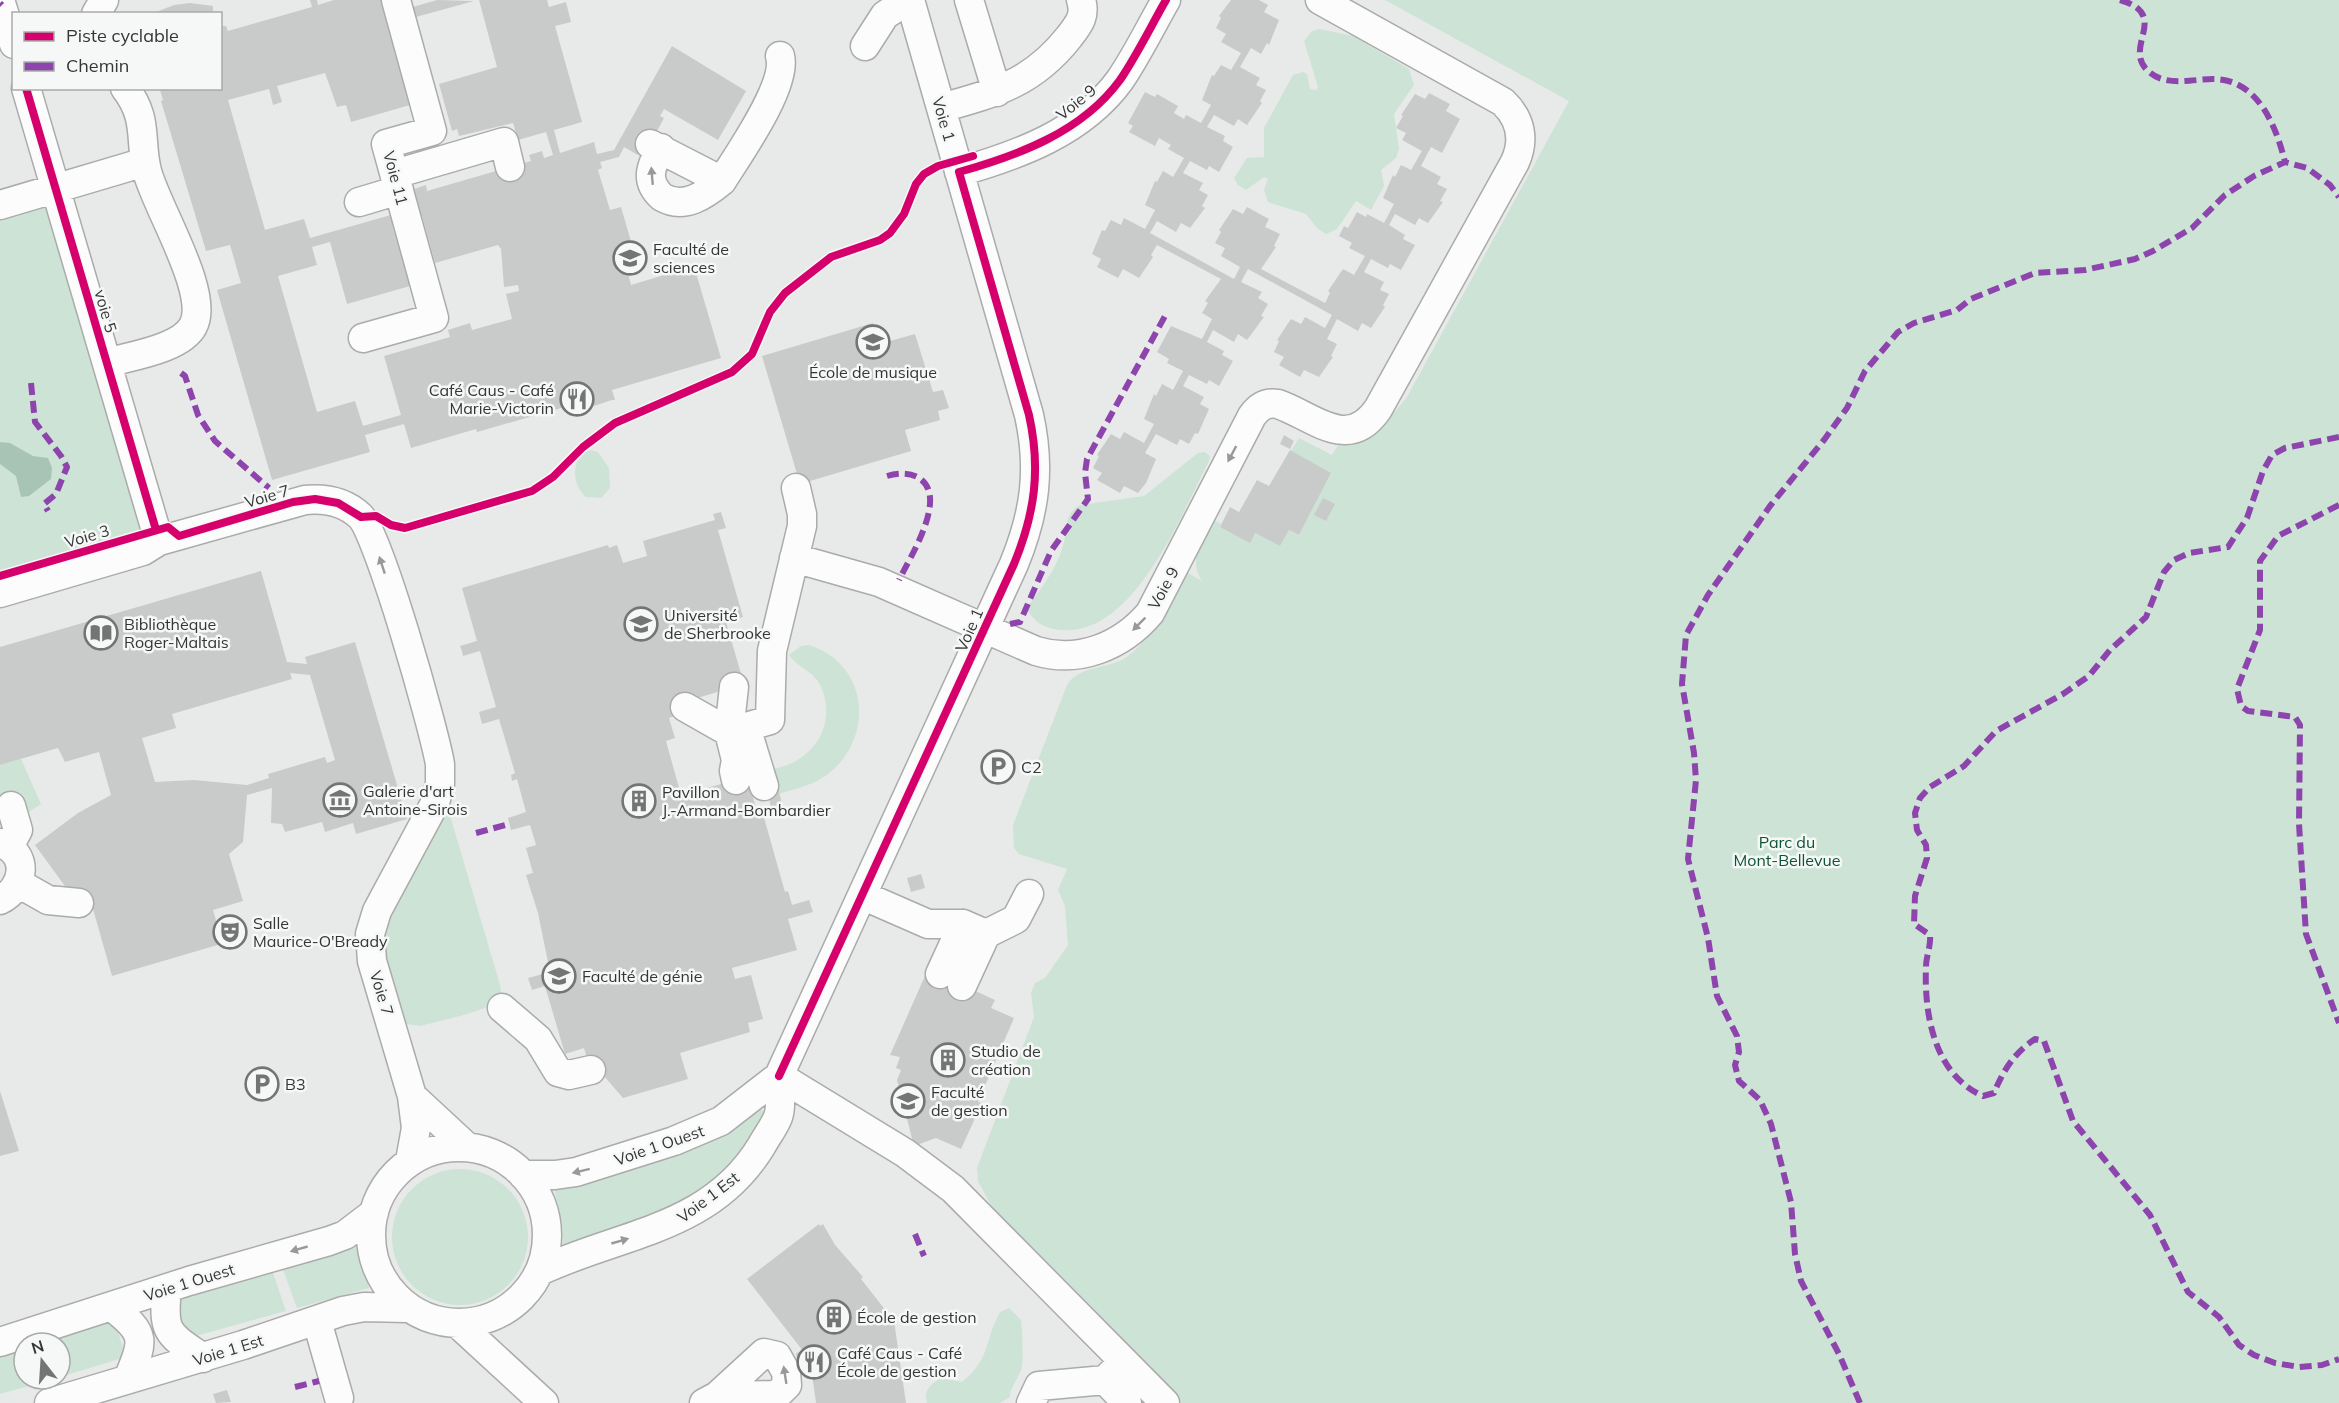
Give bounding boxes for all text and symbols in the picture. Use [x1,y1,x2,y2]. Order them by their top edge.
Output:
legend [12,12,222,90]
text: Piste cyclable [66,24,179,47]
text: Chemin [66,54,129,77]
street label: Voie 9 [1052,80,1100,124]
street label: Voie 1 [928,94,960,144]
street label: Voie 11 [379,149,413,207]
one-way arrow [647,166,657,185]
place label: Faculté de sciences [653,239,729,277]
school or university icon: Faculté de sciences [612,240,648,276]
street label: voie 5 [90,287,122,335]
school or university icon: École de musique [855,324,891,360]
place label: École de musique [809,362,937,382]
place label: Café Caus - Café Marie-Victorin [429,380,554,418]
restaurant icon: Café Caus - Café Marie-Victorin [559,381,595,417]
one-way arrow [1227,446,1237,463]
street label: Voie 7 [242,480,292,512]
street label: Voie 3 [62,520,112,552]
one-way arrow [377,556,386,574]
street label: Voie 9 [1143,563,1183,613]
place label: Université de Sherbrooke [664,605,771,643]
street label: Voie 1 [951,605,987,655]
school or university icon: Université de Sherbrooke [623,606,659,642]
place label: Bibliothèque Roger-Maltais [124,614,229,652]
library icon: Bibliothèque Roger-Maltais [83,615,119,651]
one-way arrow [1132,617,1146,631]
parking icon: C2 [980,749,1016,785]
place label: C2 [1021,757,1042,777]
place label: Galerie d'art Antoine-Sirois [363,781,468,819]
museum icon: Galerie d'art Antoine-Sirois [322,782,358,818]
place label: Pavillon J.-Armand-Bombardier [662,782,831,820]
building icon: Pavillon J.-Armand-Bombardier [621,783,657,819]
park label: Parc du Mont-Bellevue [1734,832,1840,870]
place label: Salle Maurice-O'Bready [253,913,388,951]
theatre icon: Salle Maurice-O'Bready [212,914,248,950]
school or university icon: Faculté de génie [541,958,577,994]
place label: Faculté de génie [582,966,702,986]
street label: Voie 7 [366,968,398,1018]
place label: Studio de création [971,1041,1041,1079]
building icon: Studio de création [930,1042,966,1078]
parking icon: B3 [244,1066,280,1102]
place label: B3 [285,1074,305,1094]
place label: Faculté de gestion [931,1082,1008,1120]
school or university icon: Faculté de gestion [890,1083,926,1119]
street label: Voie 1 Ouest [612,1120,707,1170]
one-way arrow [572,1166,590,1176]
street label: Voie 1 Est [673,1167,743,1227]
one-way arrow [611,1236,629,1245]
one-way arrow [290,1245,308,1254]
street label: Voie 1 Ouest [141,1259,237,1305]
building icon: École de gestion [816,1299,852,1335]
place label: École de gestion [857,1307,977,1327]
street label: Voie 1 Est [190,1330,266,1370]
north arrow [12,1331,72,1391]
text: N [29,1335,46,1358]
place label: Café Caus - Café École de gestion [837,1343,962,1381]
restaurant icon: Café Caus - Café École de gestion [796,1344,832,1380]
one-way arrow [780,1365,789,1384]

